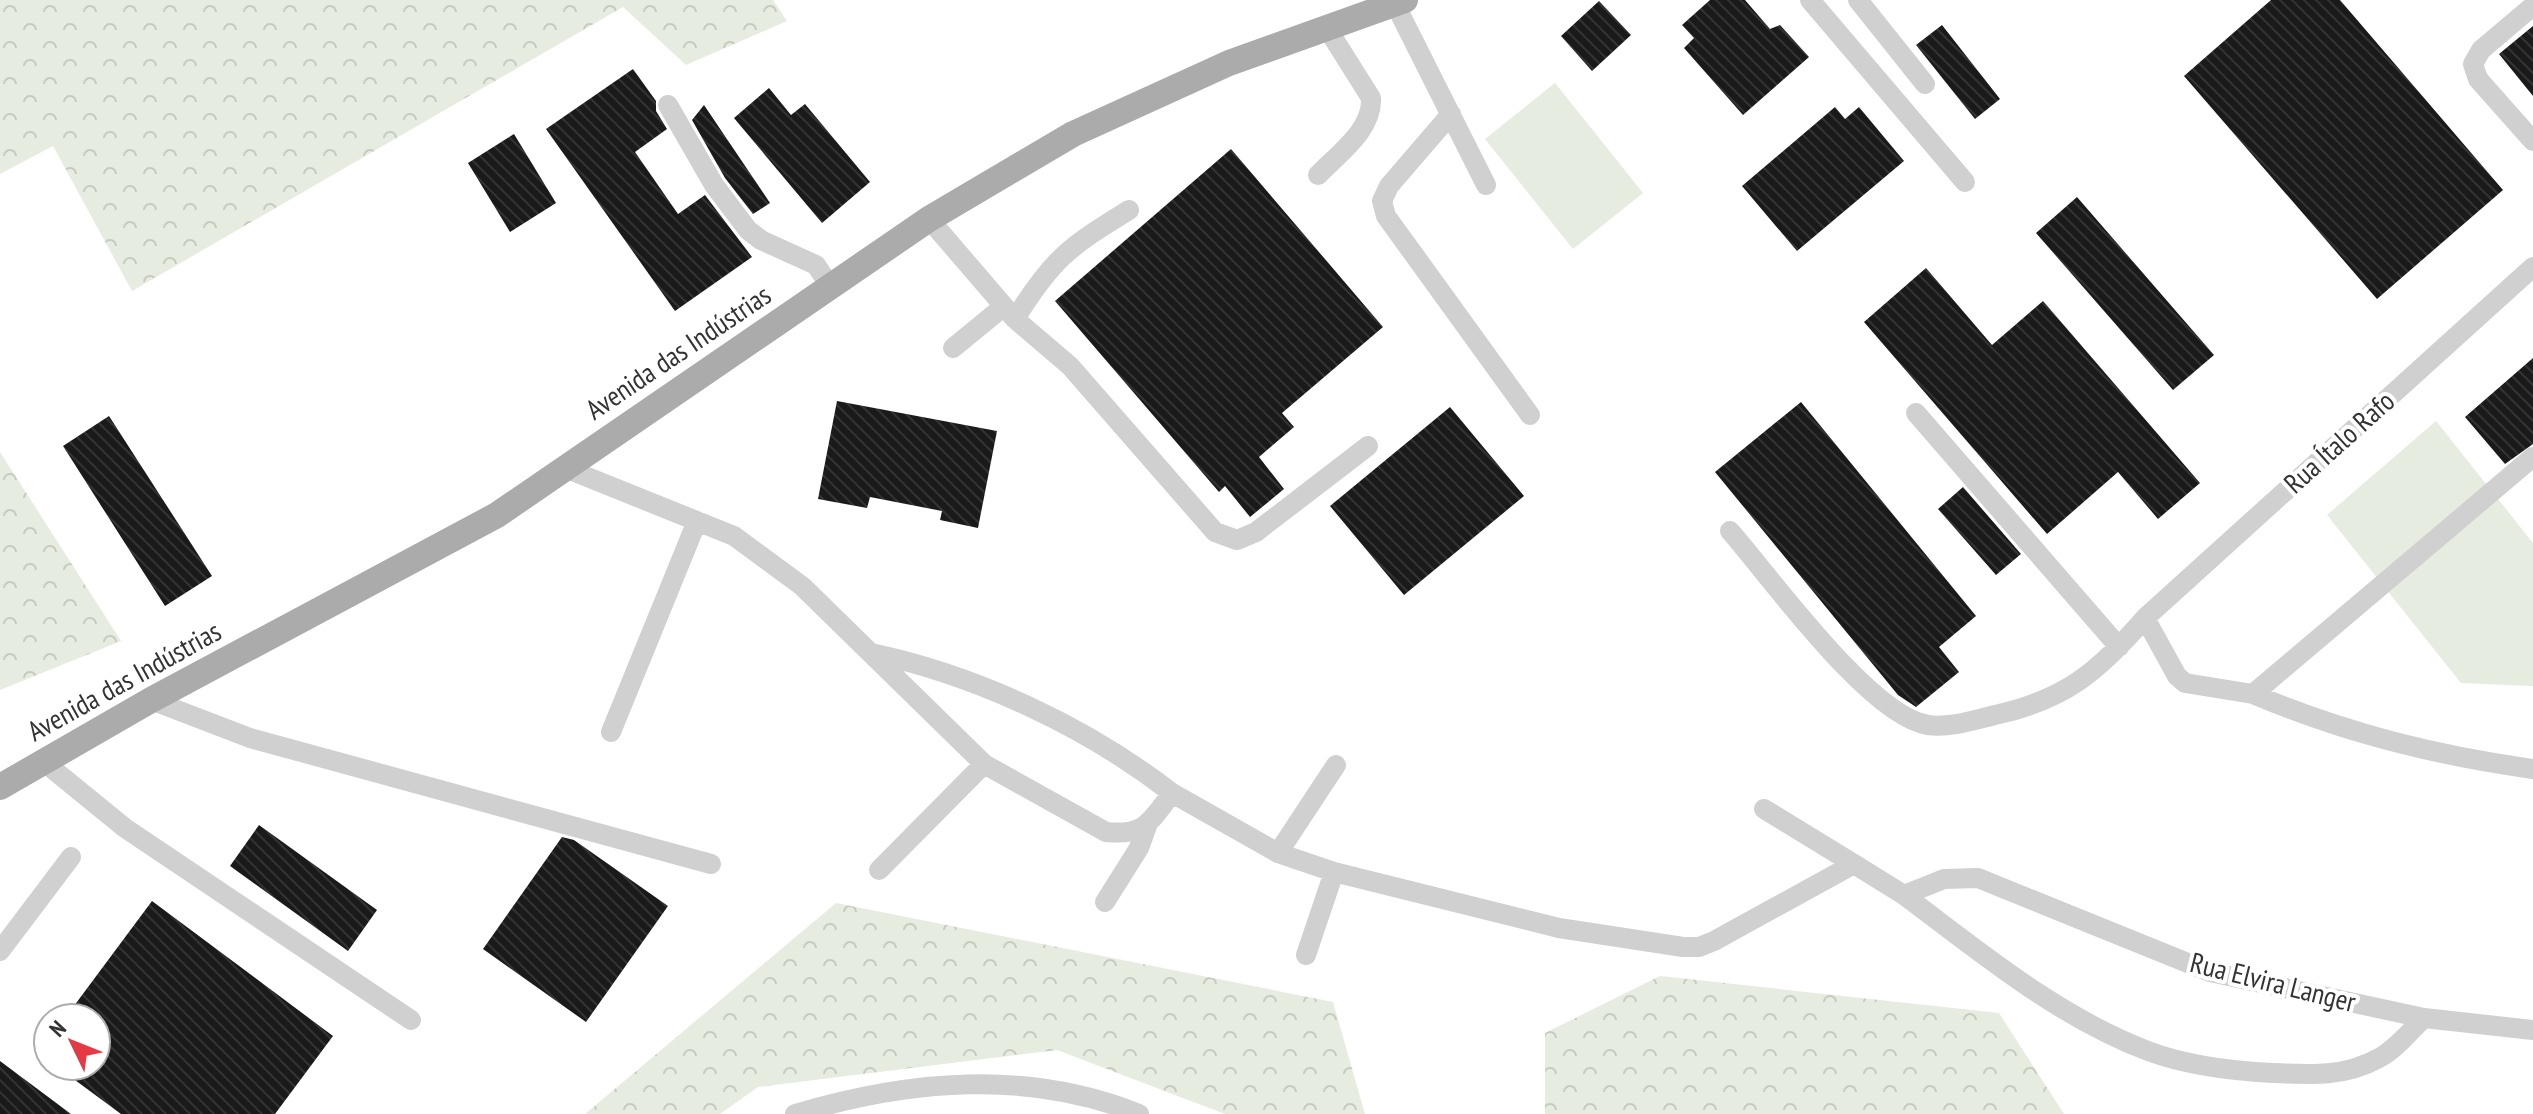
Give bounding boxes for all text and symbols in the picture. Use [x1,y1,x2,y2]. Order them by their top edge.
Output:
street label: Avenida das Indústrias [578,276,778,427]
street label: Rua Ítalo Rafo [2276,382,2402,501]
street label: Avenida das Indústrias [20,612,227,749]
street label: Rua Elvira Langer [2187,943,2360,1020]
north arrow [32,1002,112,1082]
text: N [43,1014,72,1042]

